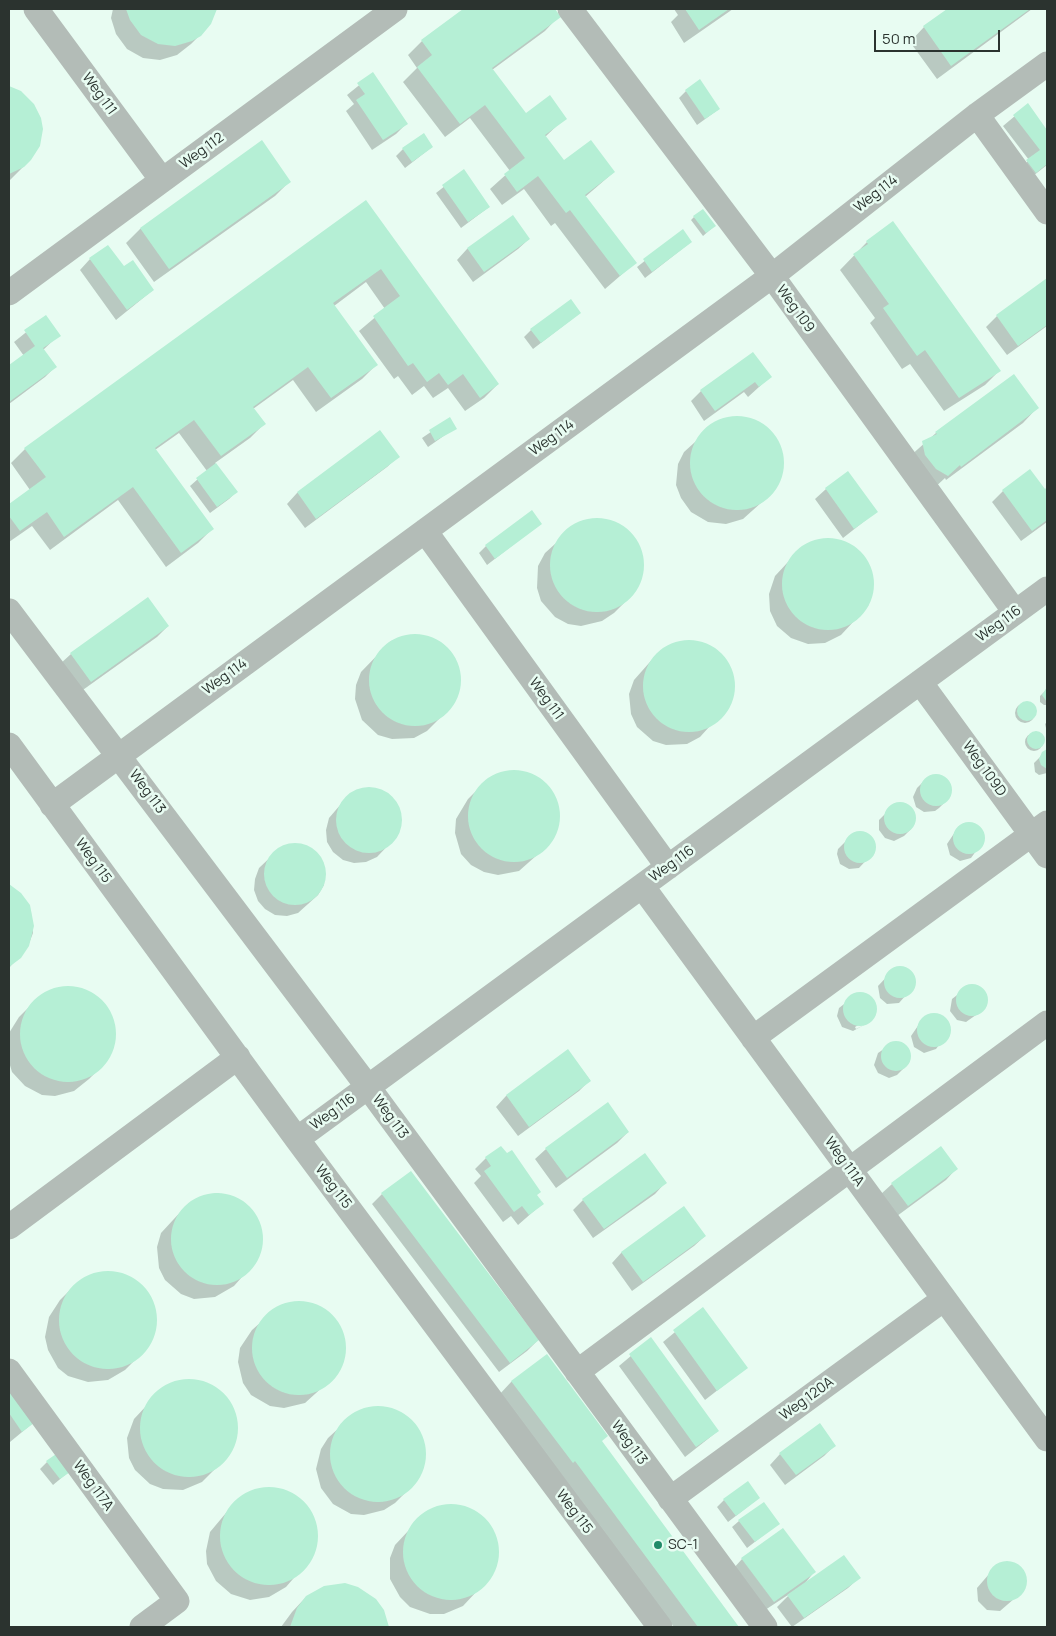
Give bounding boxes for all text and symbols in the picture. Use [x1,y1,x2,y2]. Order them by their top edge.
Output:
scale bar [876,20,1002,52]
text: 50 m [882,28,916,49]
street label: Weg 111 [78,70,120,118]
street label: Weg 112 [177,129,227,173]
street label: Weg 114 [851,172,901,216]
street label: Weg 109 [772,282,818,336]
street label: Weg 114 [527,416,577,460]
street label: Weg 116 [973,602,1025,646]
street label: Weg 114 [200,655,250,699]
street label: Weg 111 [525,675,567,723]
street label: Weg 109D [959,738,1009,800]
street label: Weg 113 [125,767,169,817]
street label: Weg 115 [71,836,115,886]
street label: Weg 116 [646,842,698,886]
street label: Weg 116 [307,1090,359,1134]
street label: Weg 113 [368,1092,412,1142]
street label: Weg 111A [821,1134,867,1190]
street label: Weg 115 [311,1162,355,1212]
street label: Weg 120A [777,1374,837,1424]
street label: Weg 113 [607,1418,651,1468]
street label: Weg 117A [69,1458,117,1514]
street label: Weg 115 [552,1487,596,1537]
place label: SC-1 [668,1537,698,1553]
marker: SC-1 [652,1539,664,1551]

